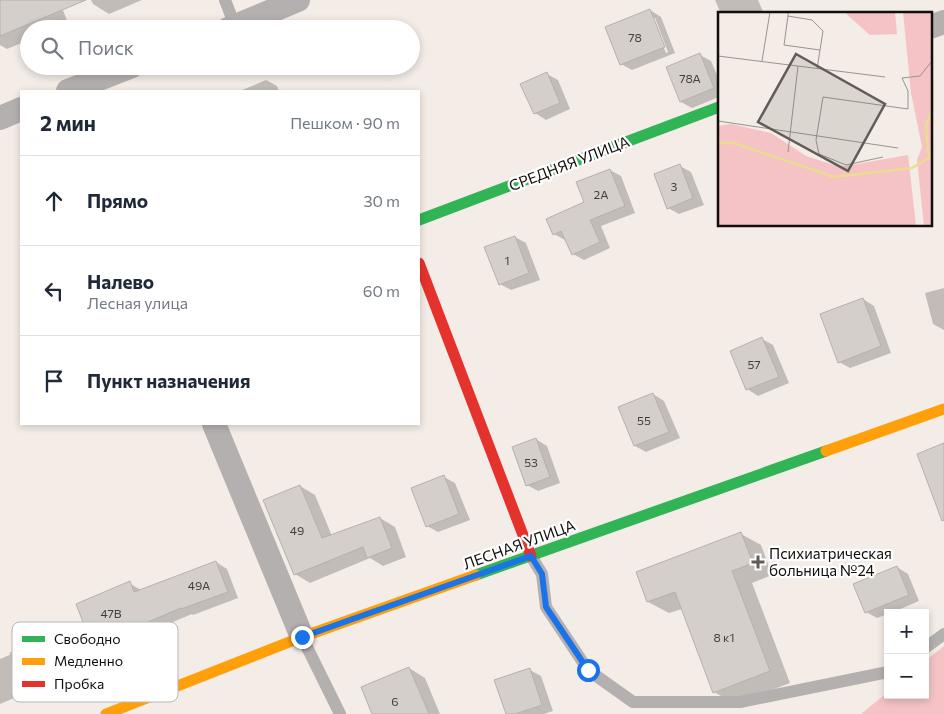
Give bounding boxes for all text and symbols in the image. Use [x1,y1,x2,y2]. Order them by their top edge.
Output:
inset map [718,12,932,226]
search box [20,20,420,75]
house number: 78 [628,30,642,44]
icon: search [38,34,66,62]
text: Поиск [78,36,134,59]
house number: 78А [679,71,701,85]
text: 2 мин [40,110,96,135]
text: Пешком · 90 m [290,113,400,132]
street label: СРЕДНЯЯ УЛИЦА [506,132,632,194]
house number: 3 [671,179,678,193]
icon: ahead [40,187,68,215]
house number: 2А [594,187,608,201]
text: Прямо [87,189,148,212]
text: 30 m [363,191,400,210]
house number: 1 [504,253,510,267]
text: Налево [87,270,154,293]
icon: left [40,277,68,305]
text: 60 m [363,281,400,300]
text: Лесная улица [87,293,188,312]
house number: 57 [747,357,761,371]
icon: arrive [40,367,68,395]
text: Пункт назначения [87,369,250,392]
house number: 55 [637,413,651,427]
house number: 53 [524,455,538,469]
street label: ЛЕСНАЯ УЛИЦА [460,515,578,573]
house number: 49 [290,523,304,537]
place label: Психиатрическая больница №24 [769,544,892,579]
marker: Психиатрическая больница №24 [751,555,765,569]
house number: 49А [188,578,210,592]
house number: 47В [100,606,122,620]
map controls [884,609,929,699]
button: + [884,609,929,654]
legend [12,622,178,702]
route end [291,626,314,649]
text: Свободно [54,630,121,647]
house number: 8 к1 [713,630,735,644]
text: Медленно [54,652,123,669]
button: − [884,654,929,699]
route start [577,659,600,682]
text: Пробка [54,675,104,692]
house number: 6 [391,694,399,708]

